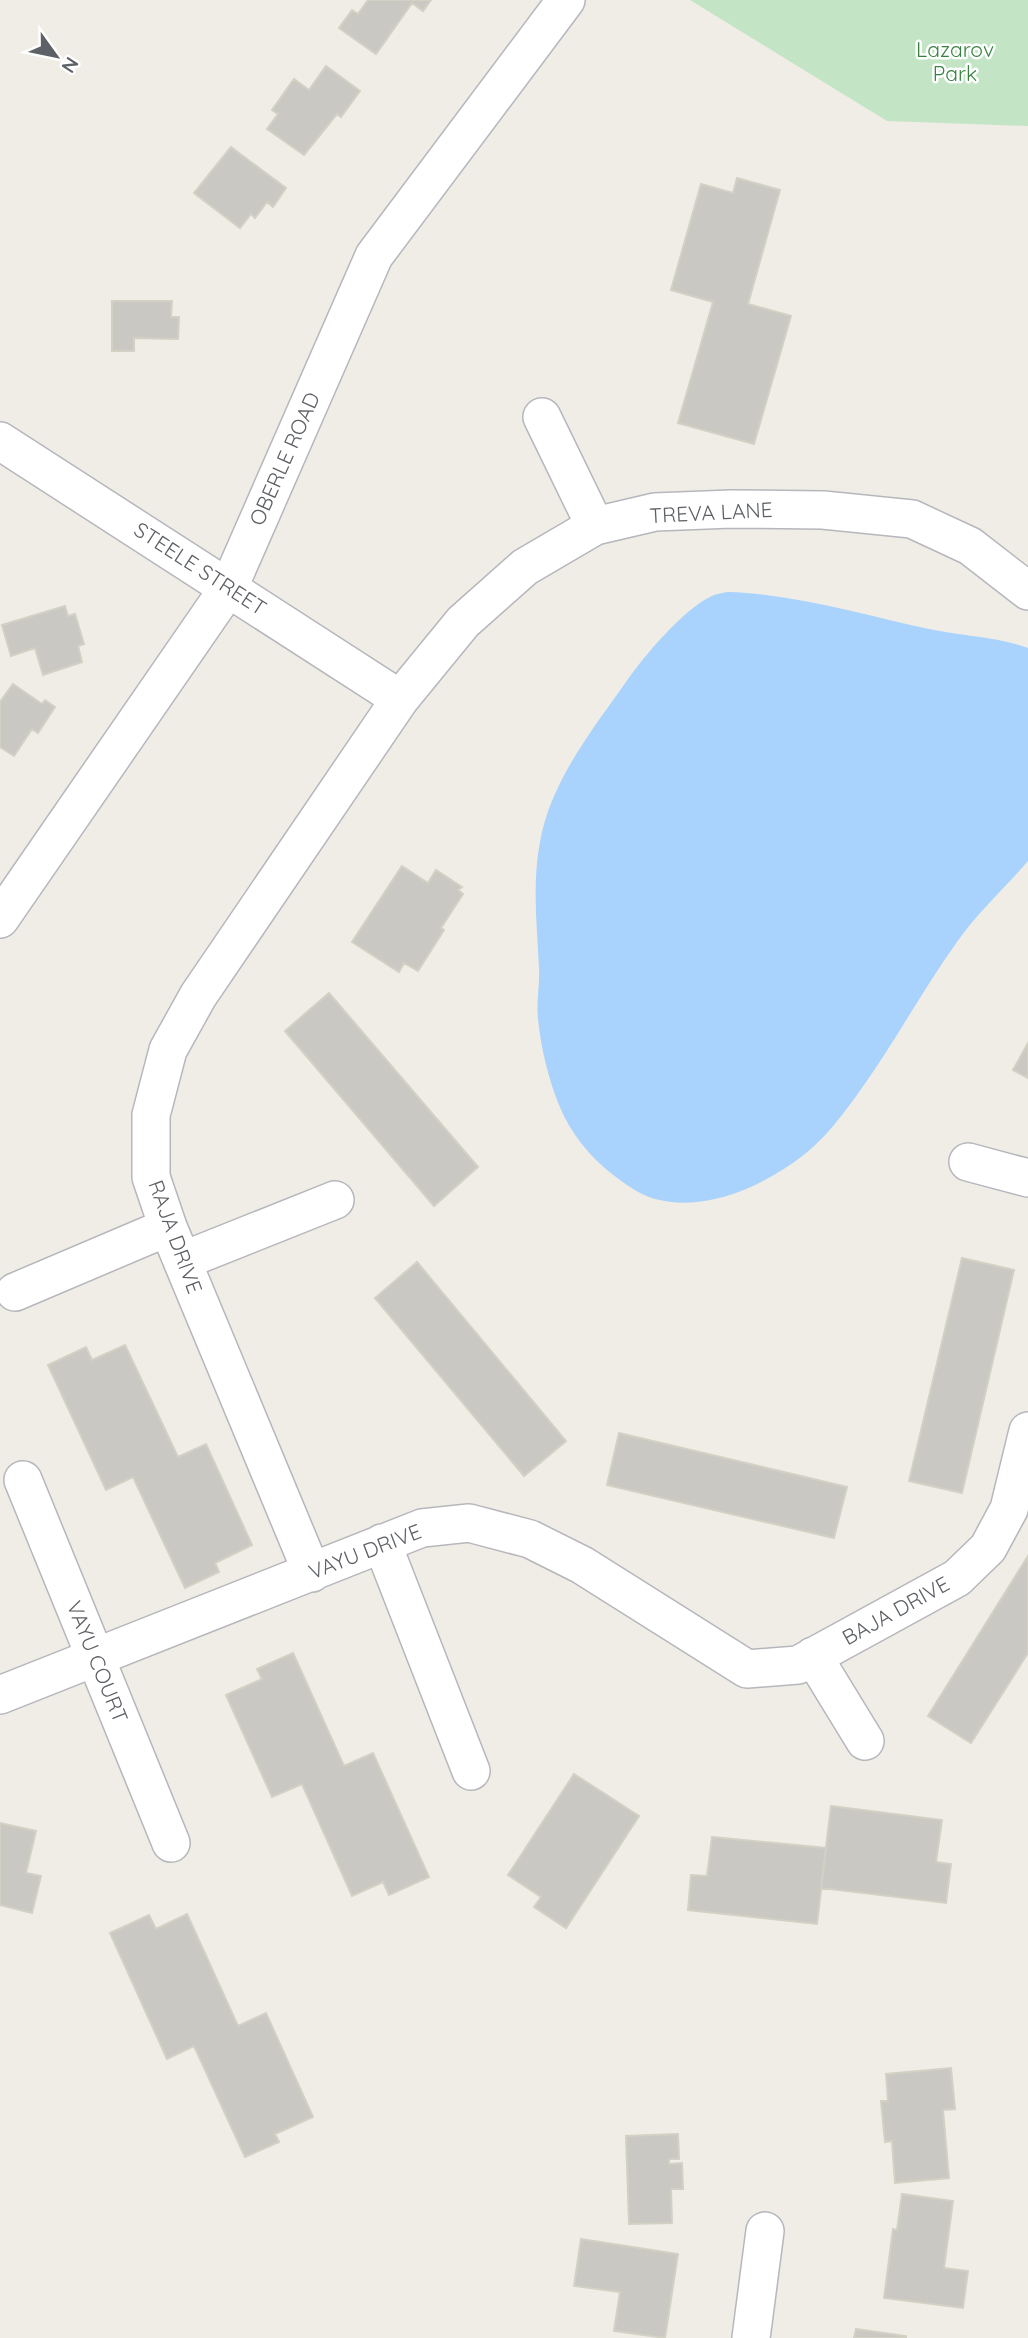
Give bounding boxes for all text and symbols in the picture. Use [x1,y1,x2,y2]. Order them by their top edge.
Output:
north arrow [21,21,91,91]
park label: Lazarov Park [916,36,994,86]
text: N [56,53,84,78]
street label: OBERLE ROAD [243,388,325,529]
street label: TREVA LANE [649,496,773,528]
street label: STEELE STREET [130,516,271,621]
street label: RAJA DRIVE [143,1176,209,1297]
street label: VAYU DRIVE [305,1518,425,1584]
street label: BAJA DRIVE [837,1570,954,1650]
street label: VAYU COURT [62,1597,134,1726]

